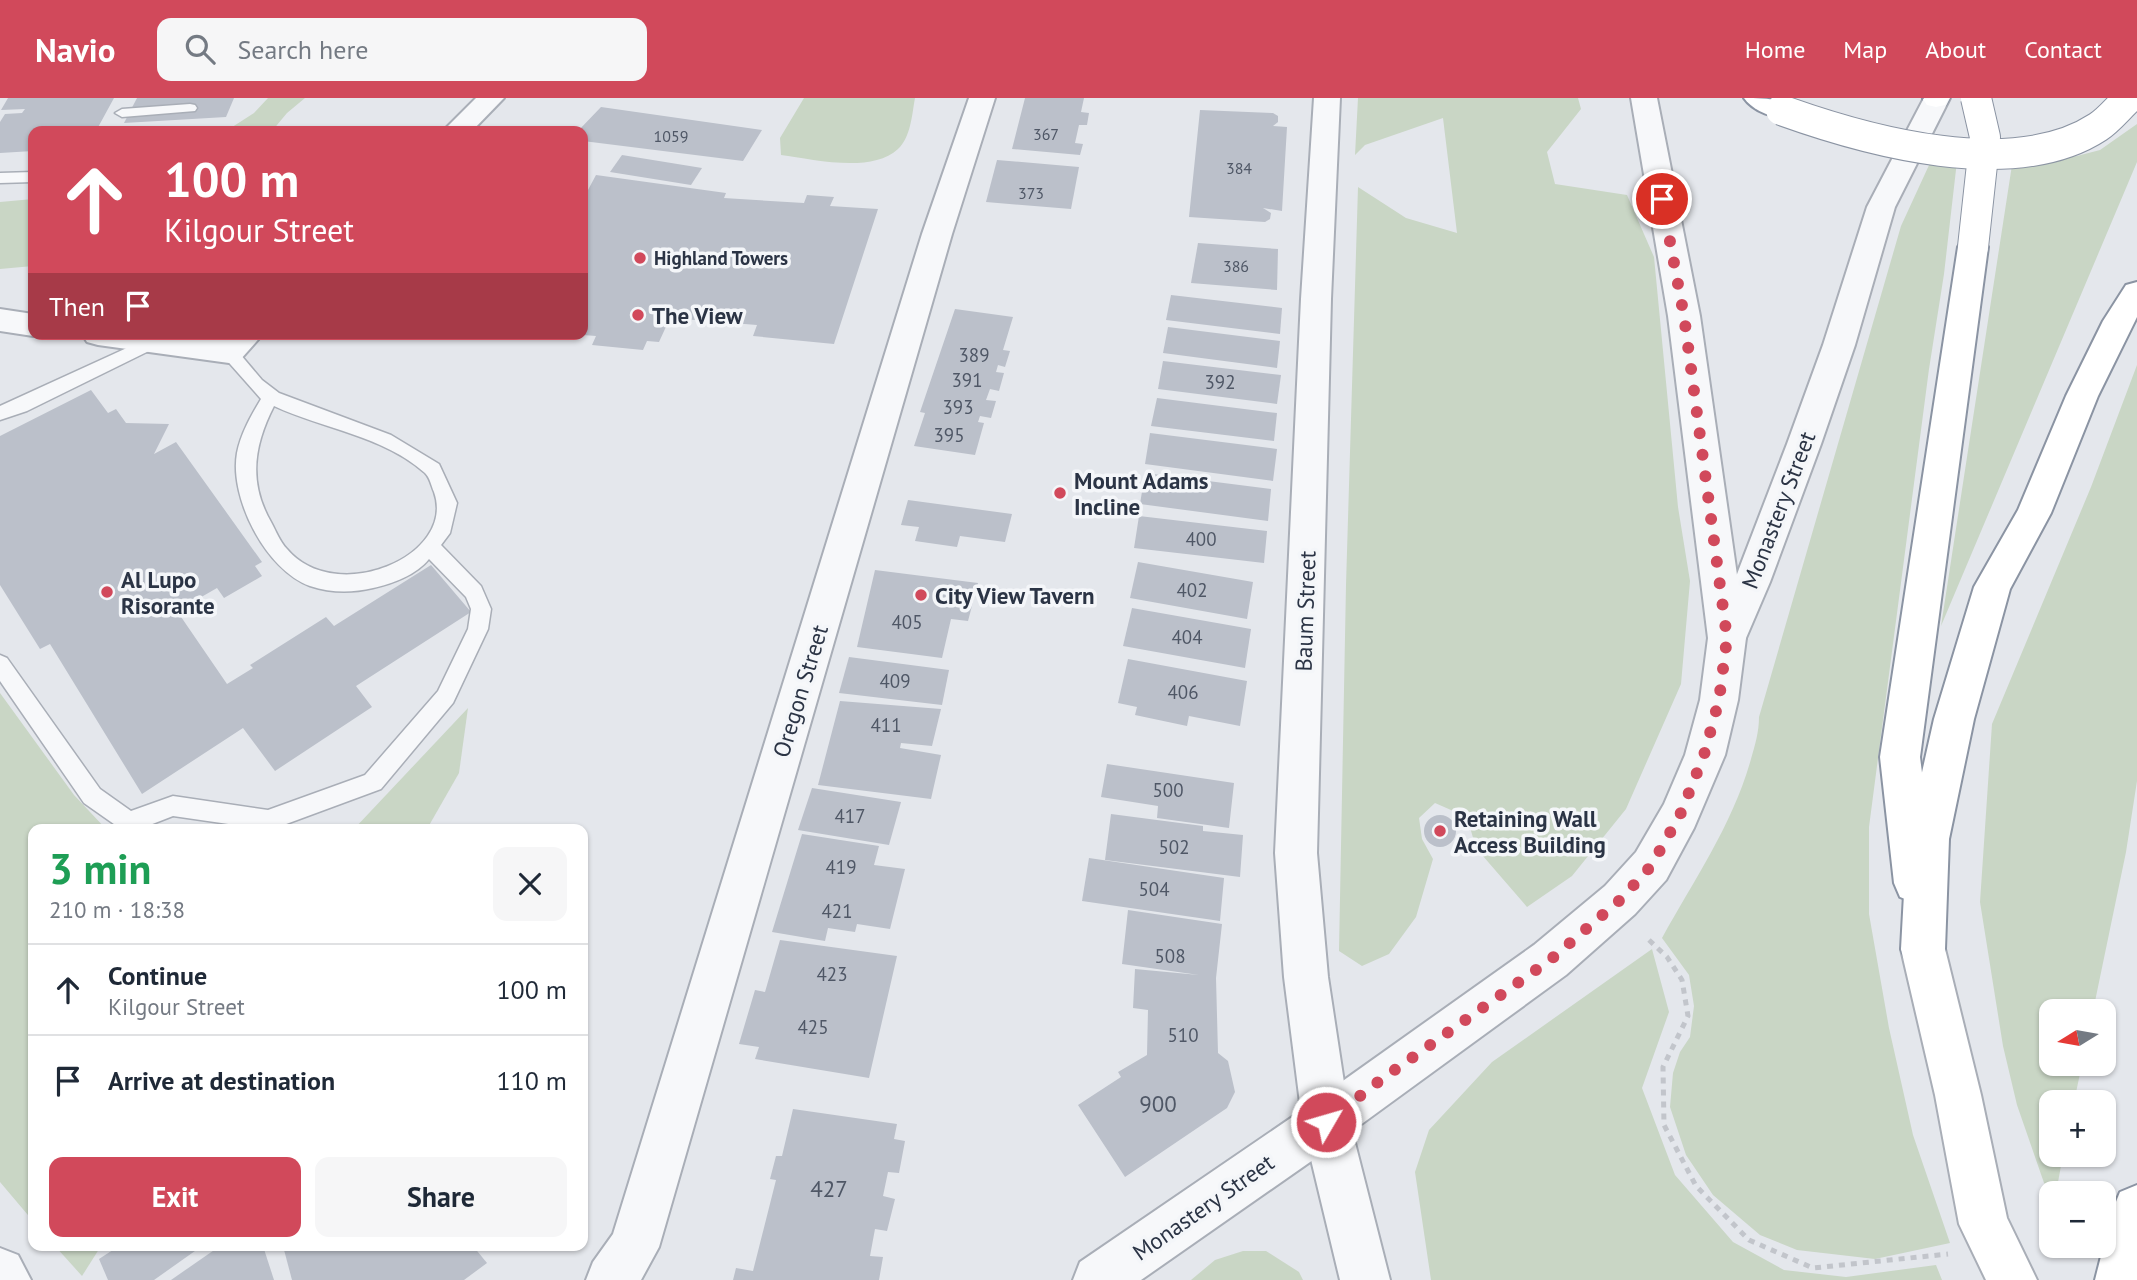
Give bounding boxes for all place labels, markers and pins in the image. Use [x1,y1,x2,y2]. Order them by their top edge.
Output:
pin [1632,169,1692,229]
place label: Highland Towers [654,246,788,270]
marker: Highland Towers [632,250,648,266]
place label: The View [652,301,743,330]
marker: The View [630,307,646,323]
place label: Mount Adams Incline [1074,466,1209,521]
marker: Mount Adams Incline [1052,485,1068,501]
place label: Al Lupo Risorante [121,565,215,620]
place label: City View Tavern [935,581,1095,610]
marker: Al Lupo Risorante [99,584,115,600]
marker: City View Tavern [913,587,929,603]
place label: Retaining Wall Access Building [1454,804,1606,859]
marker: Retaining Wall Access Building [1432,823,1448,839]

